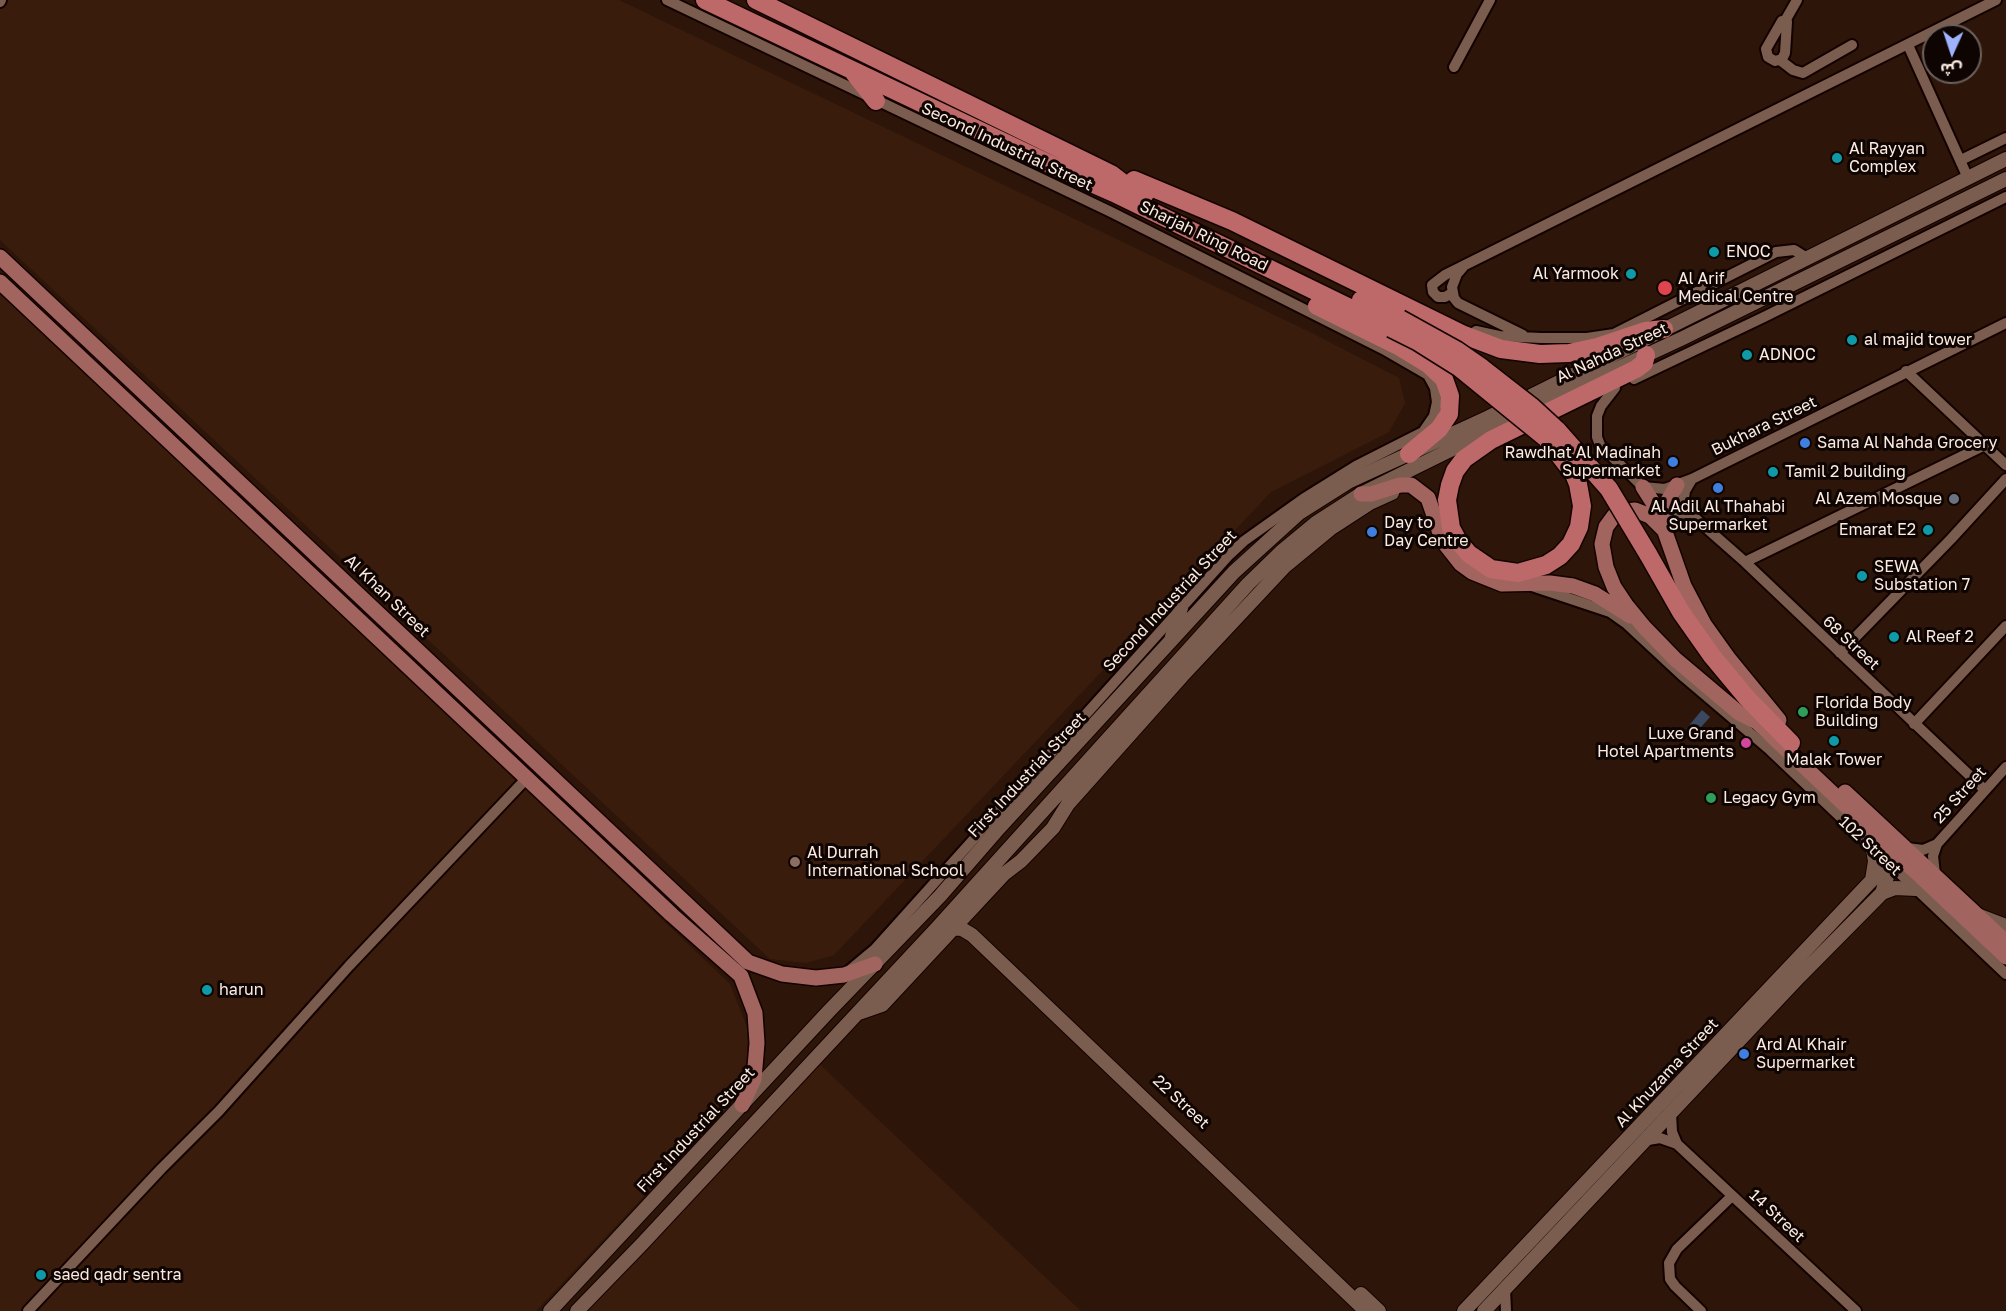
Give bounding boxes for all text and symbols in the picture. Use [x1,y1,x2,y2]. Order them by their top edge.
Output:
north arrow [1922,24,1982,84]
text: ش [1940,59,1963,81]
street label: Second Industrial Street [918,99,1096,195]
place label: Al Rayyan Complex [1849,139,1925,177]
marker: Al Rayyan Complex [1830,151,1844,165]
street label: Sharjah Ring Road [1137,197,1271,275]
place label: ENOC [1726,242,1771,262]
marker: ENOC [1707,245,1721,259]
place label: Al Yarmook [1533,264,1619,284]
marker: Al Yarmook [1624,267,1638,281]
place label: Al Arif Medical Centre [1678,269,1794,307]
marker: Al Arif Medical Centre [1656,279,1674,297]
street label: Al Nahda Street [1553,319,1671,387]
place label: al majid tower [1864,330,1972,350]
marker: al majid tower [1845,333,1859,347]
place label: ADNOC [1759,345,1816,365]
marker: ADNOC [1740,348,1754,362]
street label: Bukhara Street [1708,392,1820,460]
place label: Sama Al Nahda Grocery [1817,433,1998,453]
marker: Sama Al Nahda Grocery [1798,436,1812,450]
place label: Rawdhat Al Madinah Supermarket [1504,443,1661,481]
marker: Rawdhat Al Madinah Supermarket [1666,455,1680,469]
place label: Tamil 2 building [1785,462,1906,482]
marker: Tamil 2 building [1766,465,1780,479]
marker: Al Adil Al Thahabi Supermarket [1711,481,1725,495]
place label: Al Azem Mosque [1815,489,1942,509]
marker: Al Azem Mosque [1947,492,1961,506]
place label: Al Adil Al Thahabi Supermarket [1651,497,1785,535]
place label: Day to Day Centre [1384,513,1468,551]
place label: Emarat E2 [1839,520,1916,540]
marker: Emarat E2 [1921,523,1935,537]
marker: Day to Day Centre [1365,525,1379,539]
street label: Second Industrial Street [1099,526,1241,676]
street label: Al Khan Street [341,551,433,641]
place label: SEWA Substation 7 [1874,557,1970,595]
marker: SEWA Substation 7 [1855,569,1869,583]
street label: 68 Street [1819,612,1883,674]
place label: Al Reef 2 [1906,627,1974,647]
marker: Al Reef 2 [1887,630,1901,644]
place label: Florida Body Building [1815,693,1912,731]
marker: Florida Body Building [1796,705,1810,719]
street label: First Industrial Street [964,708,1090,842]
place label: Luxe Grand Hotel Apartments [1597,724,1734,762]
marker: Malak Tower [1827,734,1841,748]
marker: Luxe Grand Hotel Apartments [1739,736,1753,750]
place label: Malak Tower [1786,750,1882,770]
street label: 25 Street [1929,763,1991,827]
place label: Legacy Gym [1723,788,1816,808]
marker: Legacy Gym [1704,791,1718,805]
street label: 102 Street [1835,812,1905,880]
place label: Al Durrah International School [807,843,964,881]
marker: Al Durrah International School [788,855,802,869]
place label: harun [219,980,264,1000]
marker: harun [200,983,214,997]
street label: Al Khuzama Street [1612,1015,1722,1131]
place label: Ard Al Khair Supermarket [1756,1035,1855,1073]
marker: Ard Al Khair Supermarket [1737,1047,1751,1061]
street label: First Industrial Street [633,1063,759,1197]
street label: 22 Street [1149,1071,1213,1133]
street label: 14 Street [1745,1185,1809,1247]
place label: saed qadr sentra [53,1265,182,1285]
marker: saed qadr sentra [34,1268,48,1282]

